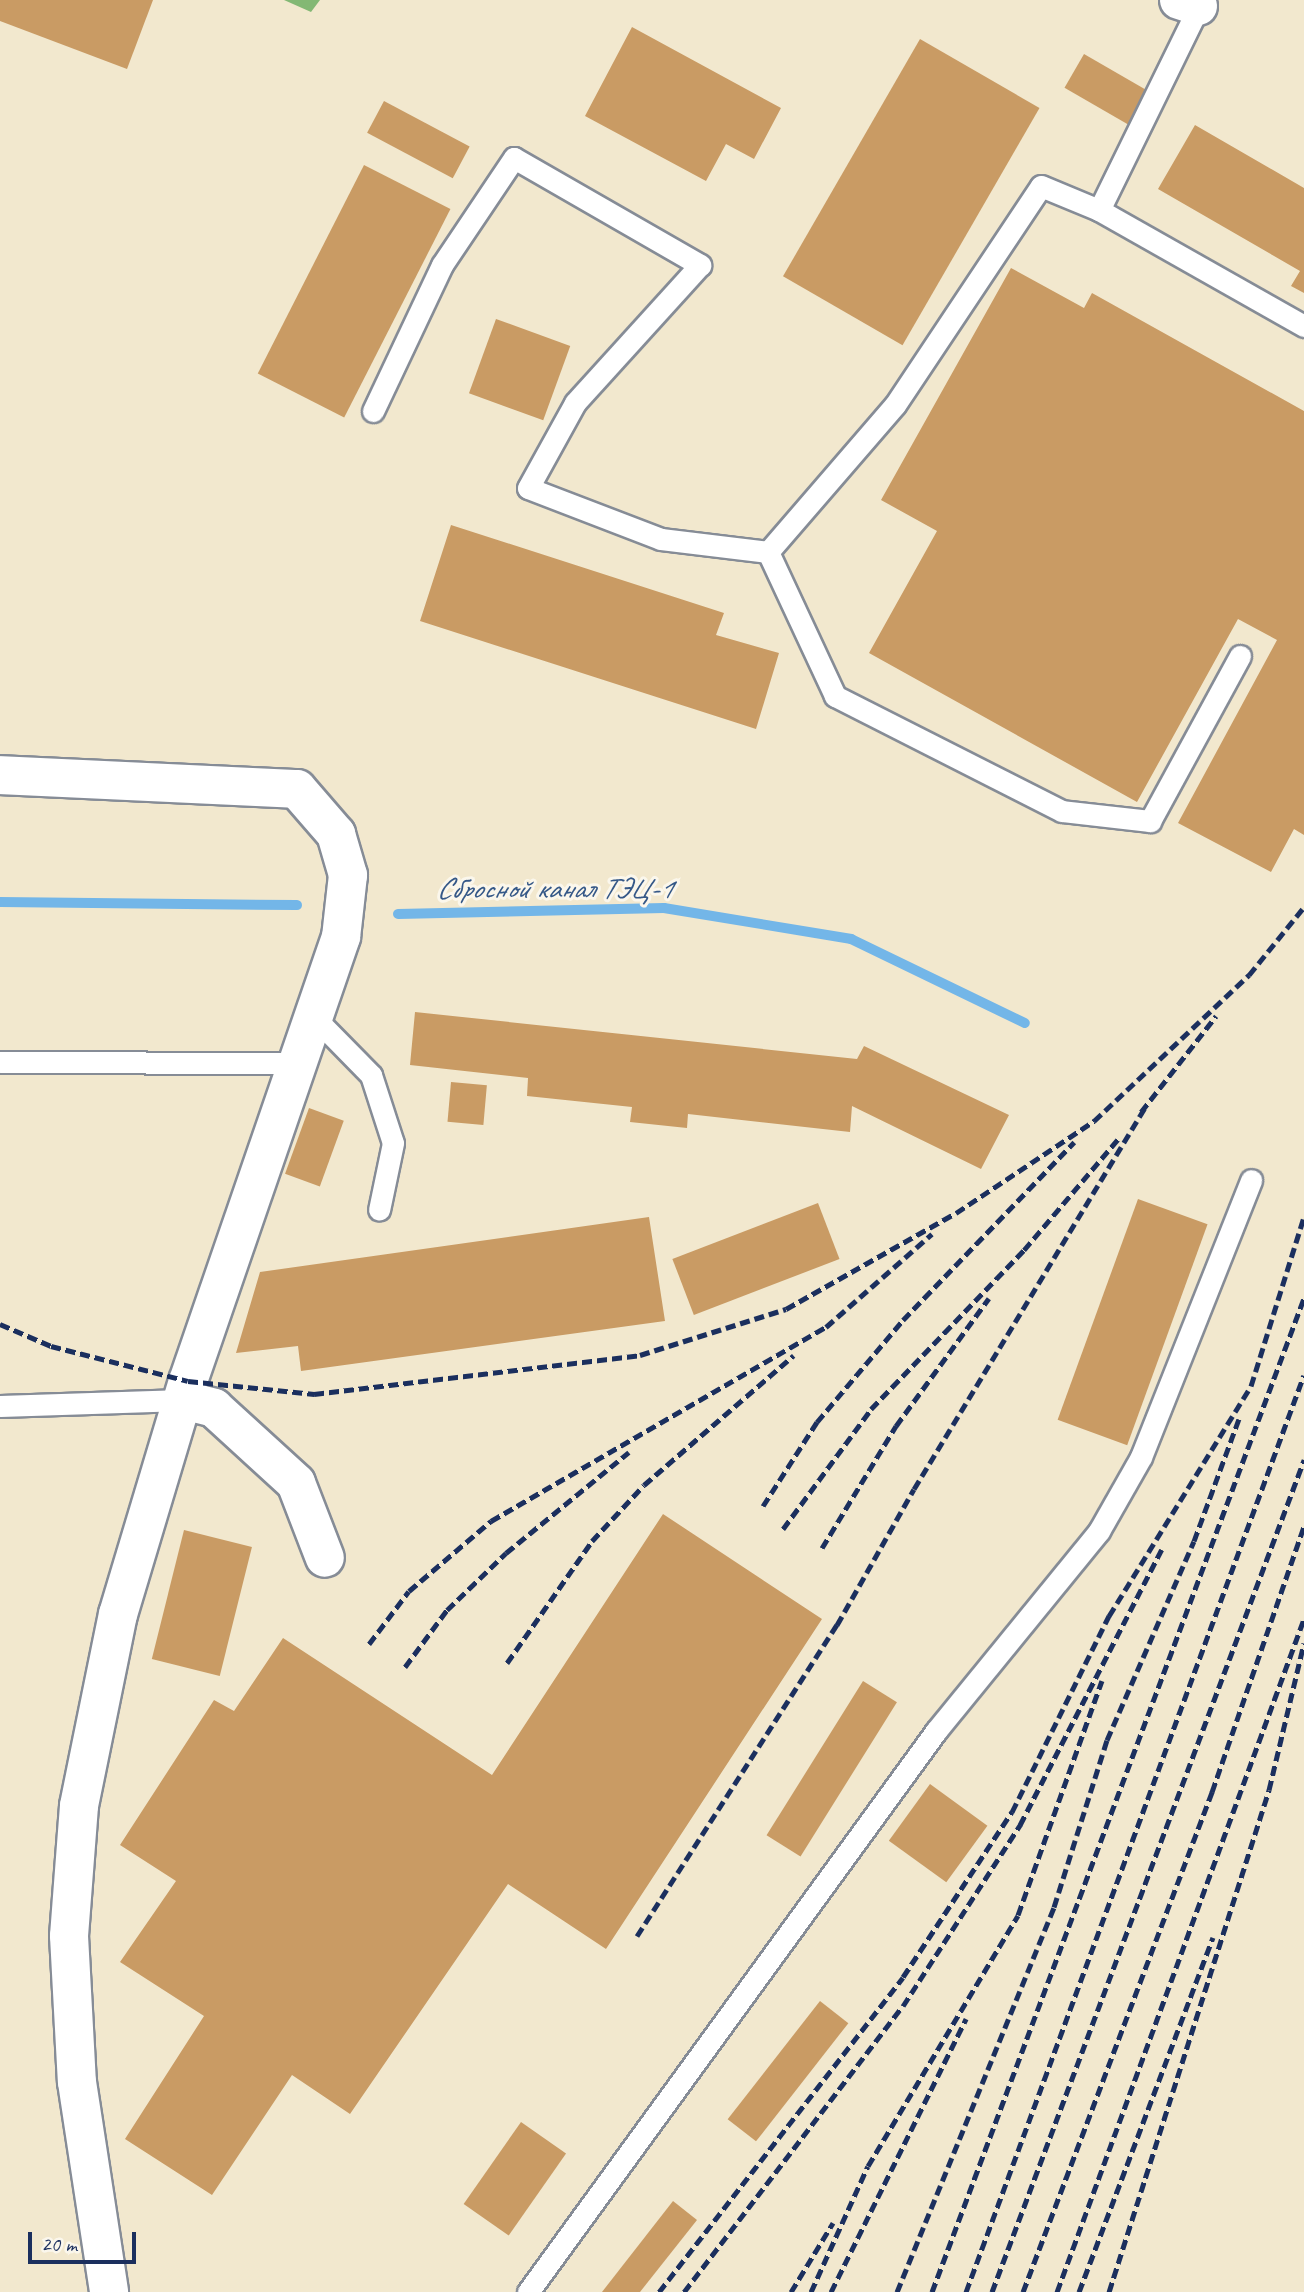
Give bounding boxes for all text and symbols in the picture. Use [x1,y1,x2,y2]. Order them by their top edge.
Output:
water label: Сбросной канал ТЭЦ-1 [436,870,672,906]
scale bar [32,2218,140,2262]
text: 20 m [41,2231,77,2257]

